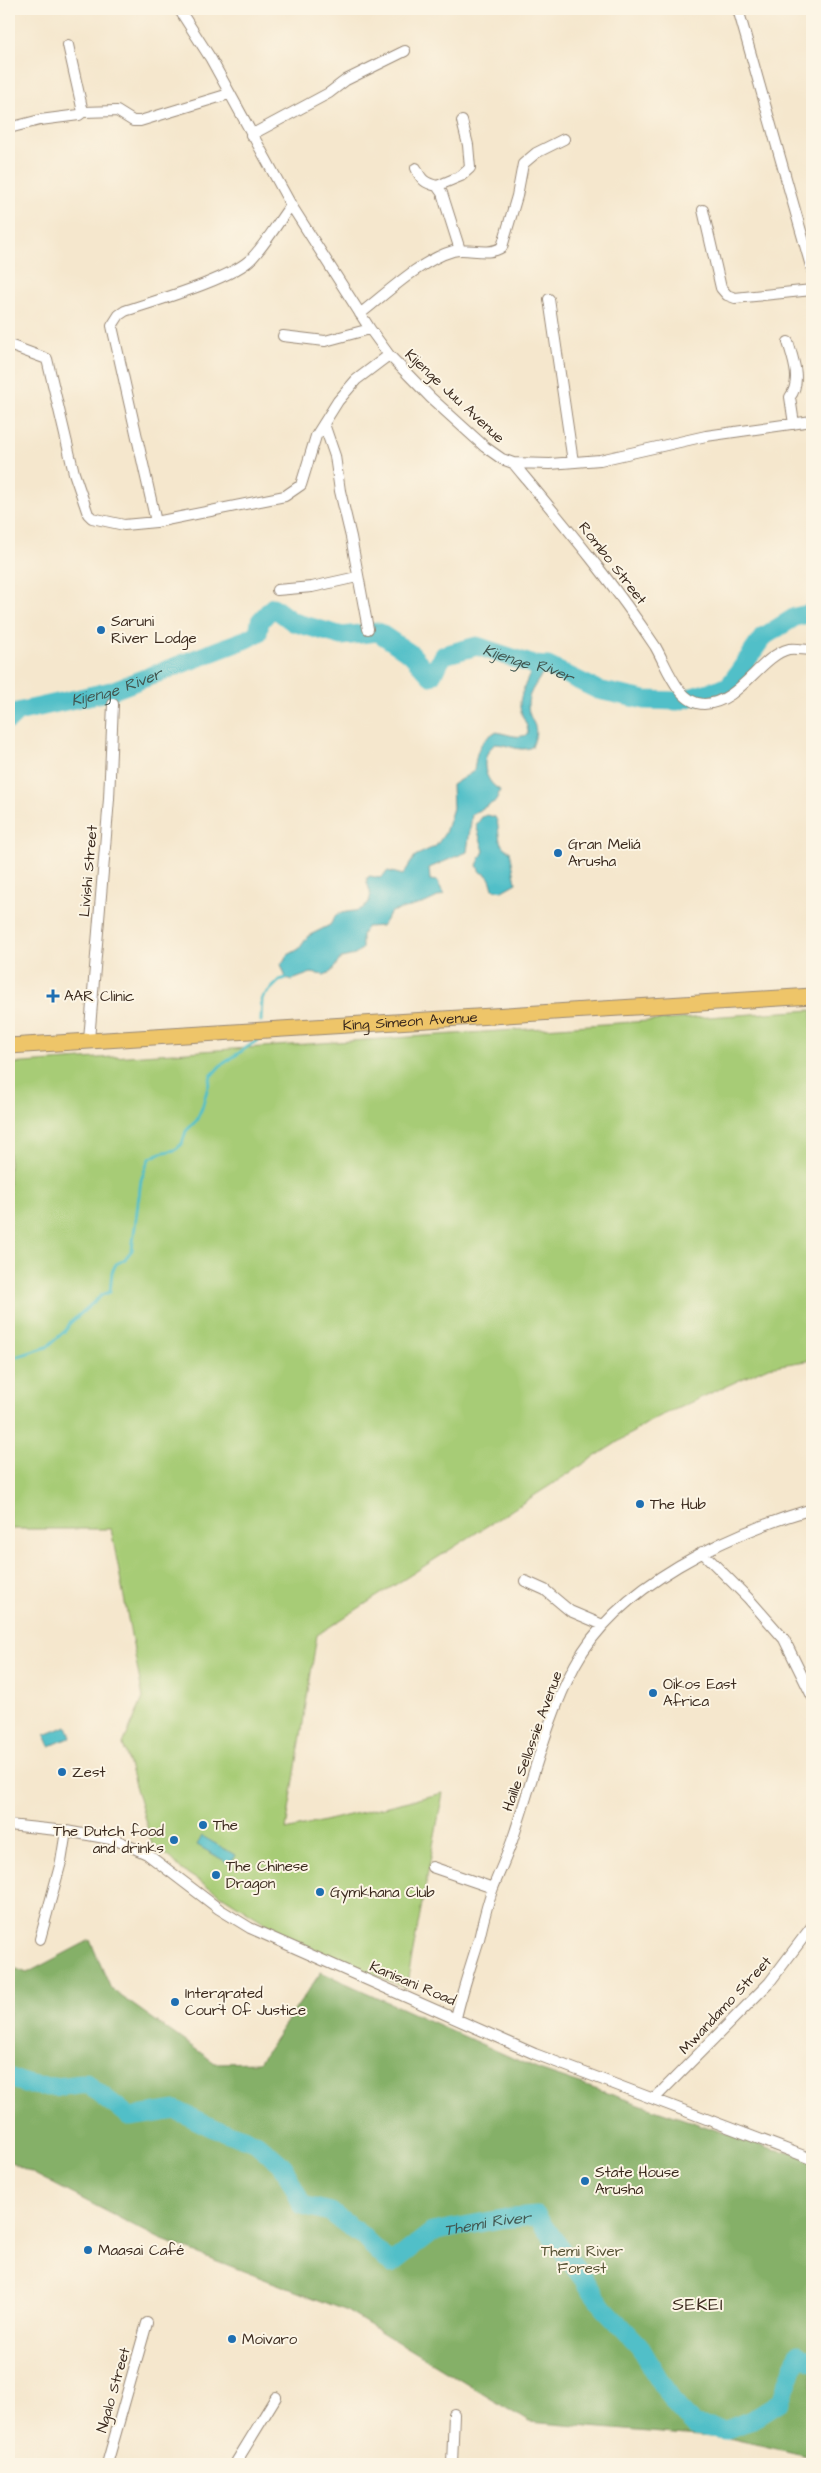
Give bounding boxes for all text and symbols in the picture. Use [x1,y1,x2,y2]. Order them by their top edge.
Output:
street label: Kijenge Juu Avenue [399,345,509,449]
street label: Rombo Street [574,517,652,609]
place label: Saruni River Lodge [111,611,197,650]
marker: Saruni River Lodge [95,624,107,636]
water label: Kijenge River [480,639,579,690]
water label: Kijenge River [69,662,167,712]
street label: Livishi Street [74,824,103,918]
place label: Gran Meliá Arusha [568,834,641,872]
marker: Gran Meliá Arusha [552,847,564,859]
place label: AAR Clinic [64,986,135,1007]
marker: AAR Clinic [46,989,60,1003]
street label: King Simeon Avenue [342,1007,478,1036]
place label: The Hub [650,1494,707,1515]
marker: The Hub [634,1498,646,1510]
street label: Haille Sellassie Avenue [497,1668,568,1814]
place label: Oikos East Africa [663,1674,737,1712]
marker: Oikos East Africa [647,1687,659,1699]
place label: Zest [72,1762,105,1783]
marker: Zest [56,1766,68,1778]
place label: The [213,1815,238,1836]
marker: The [197,1819,209,1831]
place label: The Dutch food and drinks [53,1821,164,1859]
marker: The Dutch food and drinks [168,1834,180,1846]
place label: The Chinese Dragon [226,1856,308,1895]
marker: The Chinese Dragon [210,1869,222,1881]
place label: Gymkhana Club [330,1882,435,1904]
marker: Gymkhana Club [314,1886,326,1898]
street label: Mwandamo Street [674,1952,776,2059]
street label: Kanisani Road [366,1956,459,2011]
place label: Intergrated Court Of Justice [185,1983,306,2021]
marker: Intergrated Court Of Justice [169,1996,181,2008]
place label: State House Arusha [595,2162,679,2200]
marker: State House Arusha [579,2175,591,2187]
water label: Themi River [442,2206,534,2241]
place label: Maasai Café [98,2240,184,2261]
park label: Themi River Forest [541,2241,623,2279]
marker: Maasai Café [82,2244,94,2256]
district label: SEKEI [672,2292,724,2317]
place label: Moivaro [242,2329,298,2350]
marker: Moivaro [226,2333,238,2345]
street label: Ngalo Street [91,2345,137,2436]

